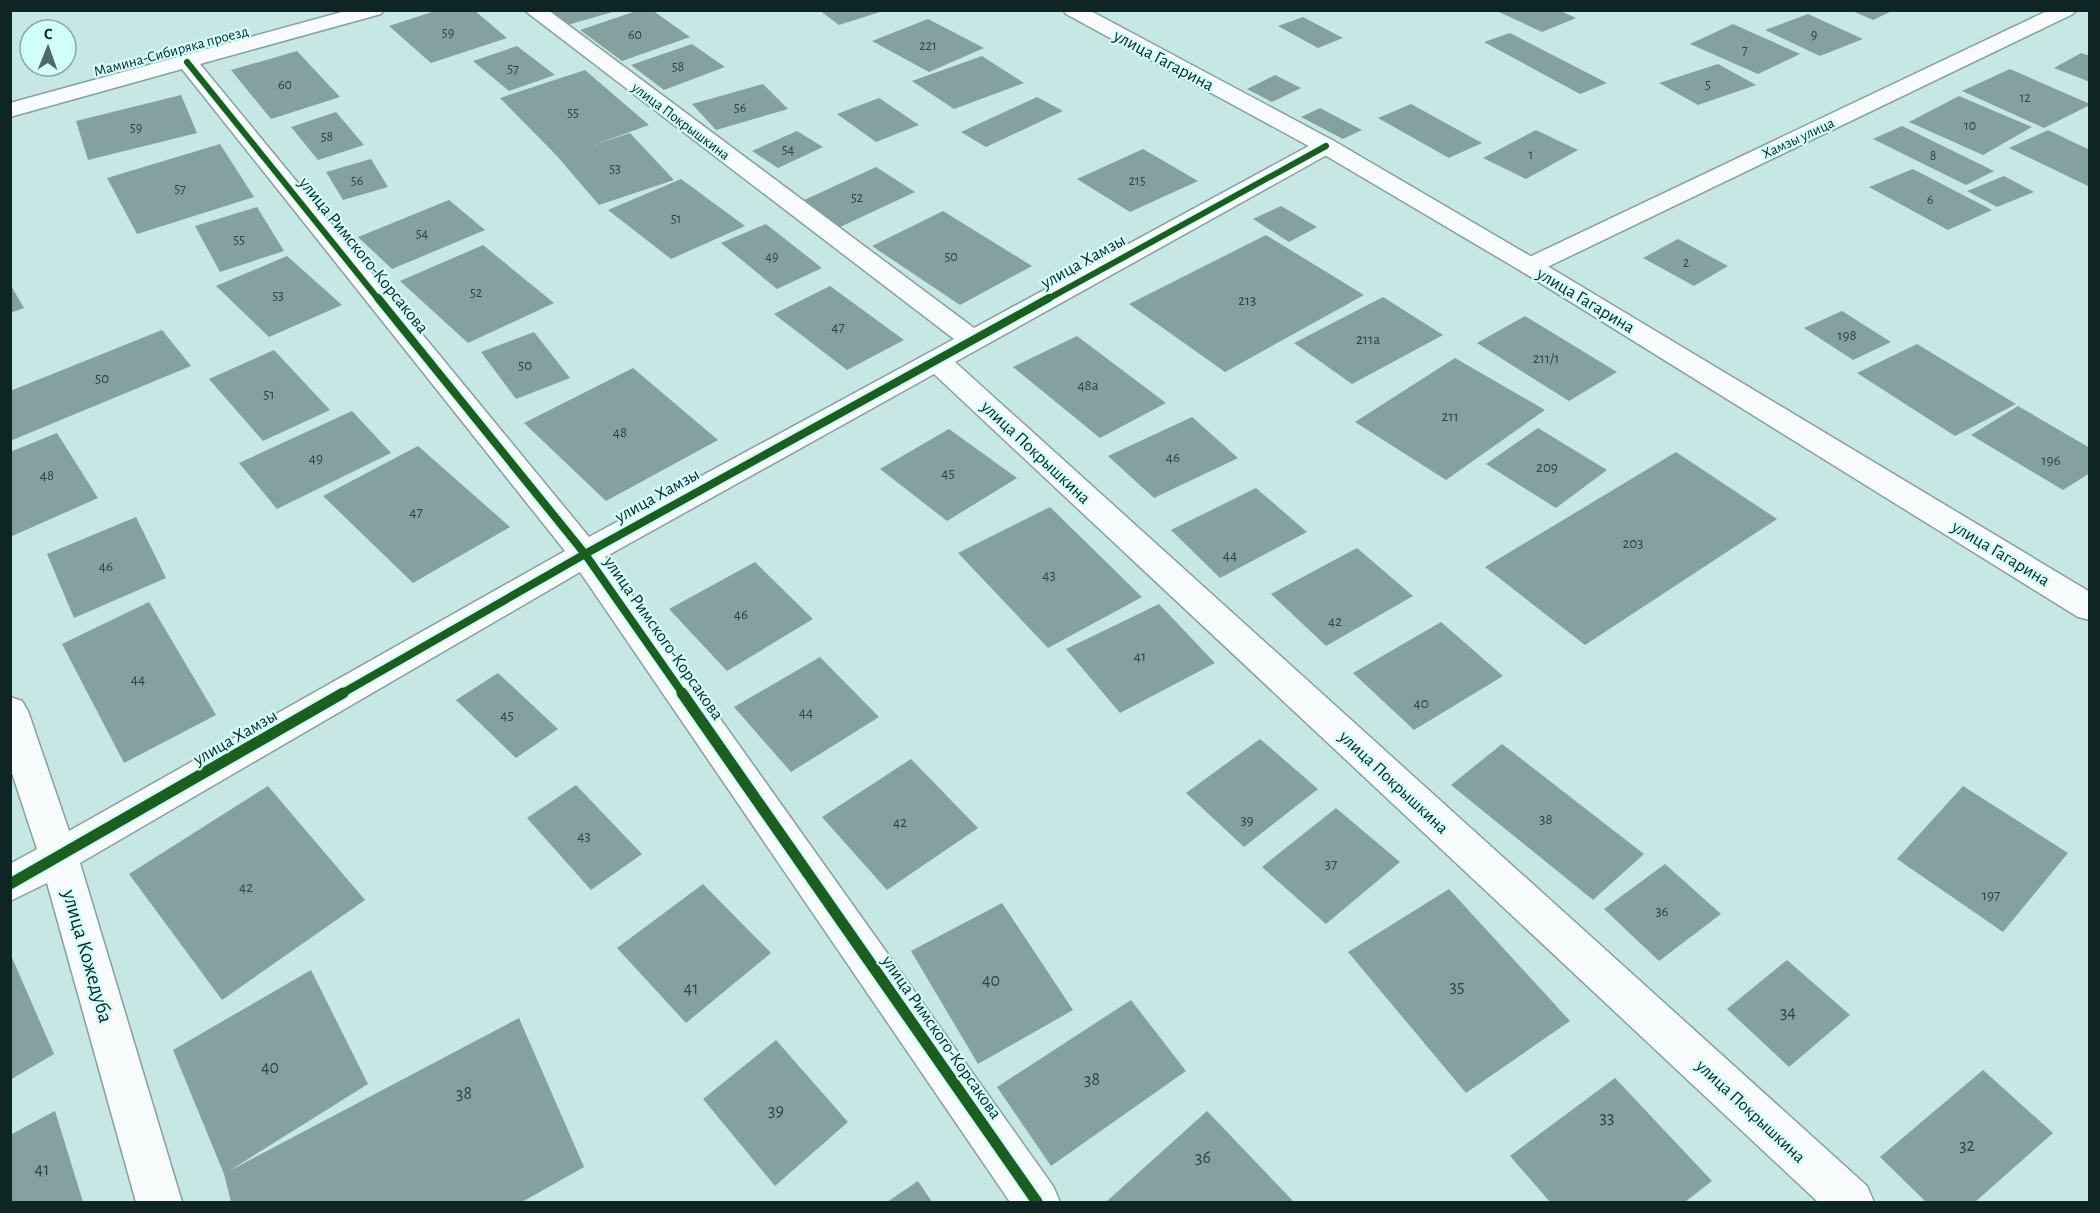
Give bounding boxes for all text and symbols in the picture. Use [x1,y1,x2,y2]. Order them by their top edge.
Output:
north arrow [18,18,78,78]
street label: Мамина-Сибиряка проезд [92,24,250,79]
text: С [44,26,53,42]
house number: 59 [442,26,454,40]
street label: улица Гагарина [1110,26,1217,95]
house number: 60 [628,28,642,42]
house number: 9 [1811,28,1817,42]
house number: 221 [919,39,937,53]
house number: 7 [1742,43,1748,57]
house number: 58 [672,60,684,74]
house number: 57 [507,62,519,76]
house number: 60 [278,78,292,92]
house number: 5 [1705,78,1711,92]
street label: улица Покрышкина [628,79,733,163]
house number: 12 [2019,91,2031,105]
house number: 56 [734,101,746,115]
house number: 55 [567,106,579,120]
street label: Хамзы улица [1760,115,1837,162]
house number: 10 [1964,119,1976,133]
house number: 59 [130,121,142,135]
house number: 58 [321,130,333,144]
house number: 54 [782,143,795,157]
house number: 1 [1529,148,1533,162]
house number: 8 [1930,149,1936,163]
house number: 53 [609,162,621,176]
street label: улица Римского-Корсакова [294,173,432,337]
house number: 56 [351,174,363,188]
house number: 215 [1128,174,1146,188]
house number: 57 [174,182,186,196]
house number: 52 [851,191,863,205]
house number: 6 [1927,193,1933,207]
house number: 51 [671,212,681,226]
house number: 54 [416,227,429,241]
street label: улица Хамзы [1037,231,1129,293]
house number: 55 [233,233,245,247]
house number: 49 [765,250,779,264]
house number: 50 [944,250,958,264]
house number: 2 [1683,256,1689,270]
street label: улица Гагарина [1533,264,1638,337]
house number: 52 [470,286,482,300]
house number: 53 [272,289,284,303]
house number: 213 [1238,293,1256,308]
house number: 47 [831,320,845,335]
house number: 198 [1837,328,1857,343]
house number: 211а [1356,332,1380,347]
house number: 211/1 [1533,351,1559,366]
house number: 50 [518,358,532,373]
house number: 50 [95,371,109,386]
house number: 48а [1077,378,1099,393]
house number: 51 [263,387,275,402]
street label: улица Покрышкина [976,397,1093,508]
house number: 211 [1441,409,1459,424]
house number: 48 [613,425,627,440]
house number: 46 [1166,450,1180,465]
house number: 49 [309,451,323,466]
house number: 196 [2041,453,2061,468]
house number: 209 [1536,460,1558,475]
street label: улица Хамзы [611,465,703,527]
house number: 45 [941,466,955,481]
house number: 48 [40,468,54,483]
house number: 47 [409,505,423,520]
street label: улица Гагарина [1948,517,2053,590]
house number: 203 [1623,536,1643,551]
house number: 44 [1223,548,1237,563]
street label: улица Римского-Корсакова [599,553,726,724]
house number: 46 [99,559,113,574]
house number: 43 [1042,568,1056,583]
house number: 46 [734,607,748,622]
house number: 42 [1328,614,1342,629]
house number: 41 [1134,649,1146,664]
house number: 44 [131,672,145,687]
house number: 40 [1413,696,1429,711]
house number: 44 [799,705,813,720]
street label: улица Хамзы [190,707,281,770]
house number: 45 [500,708,514,723]
street label: улица Покрышкина [1334,727,1451,838]
house number: 38 [1539,812,1553,827]
house number: 39 [1240,813,1254,828]
house number: 42 [893,815,907,830]
house number: 43 [577,829,591,844]
house number: 37 [1325,857,1337,872]
house number: 42 [239,880,253,895]
street label: улица Кожедуба [58,886,117,1025]
house number: 197 [1982,888,2000,903]
house number: 36 [1655,904,1669,919]
street label: улица Римского-Корсакова [877,952,1004,1123]
house number: 40 [982,972,1000,990]
house number: 35 [1450,978,1464,996]
house number: 41 [684,980,698,998]
house number: 34 [1780,1004,1796,1022]
street label: улица Покрышкина [1691,1056,1808,1167]
house number: 40 [261,1059,279,1077]
house number: 38 [1084,1071,1100,1089]
house number: 38 [456,1085,472,1103]
house number: 39 [768,1102,784,1120]
house number: 33 [1600,1109,1614,1127]
house number: 32 [1959,1137,1975,1155]
house number: 36 [1195,1149,1211,1167]
house number: 41 [35,1161,49,1179]

